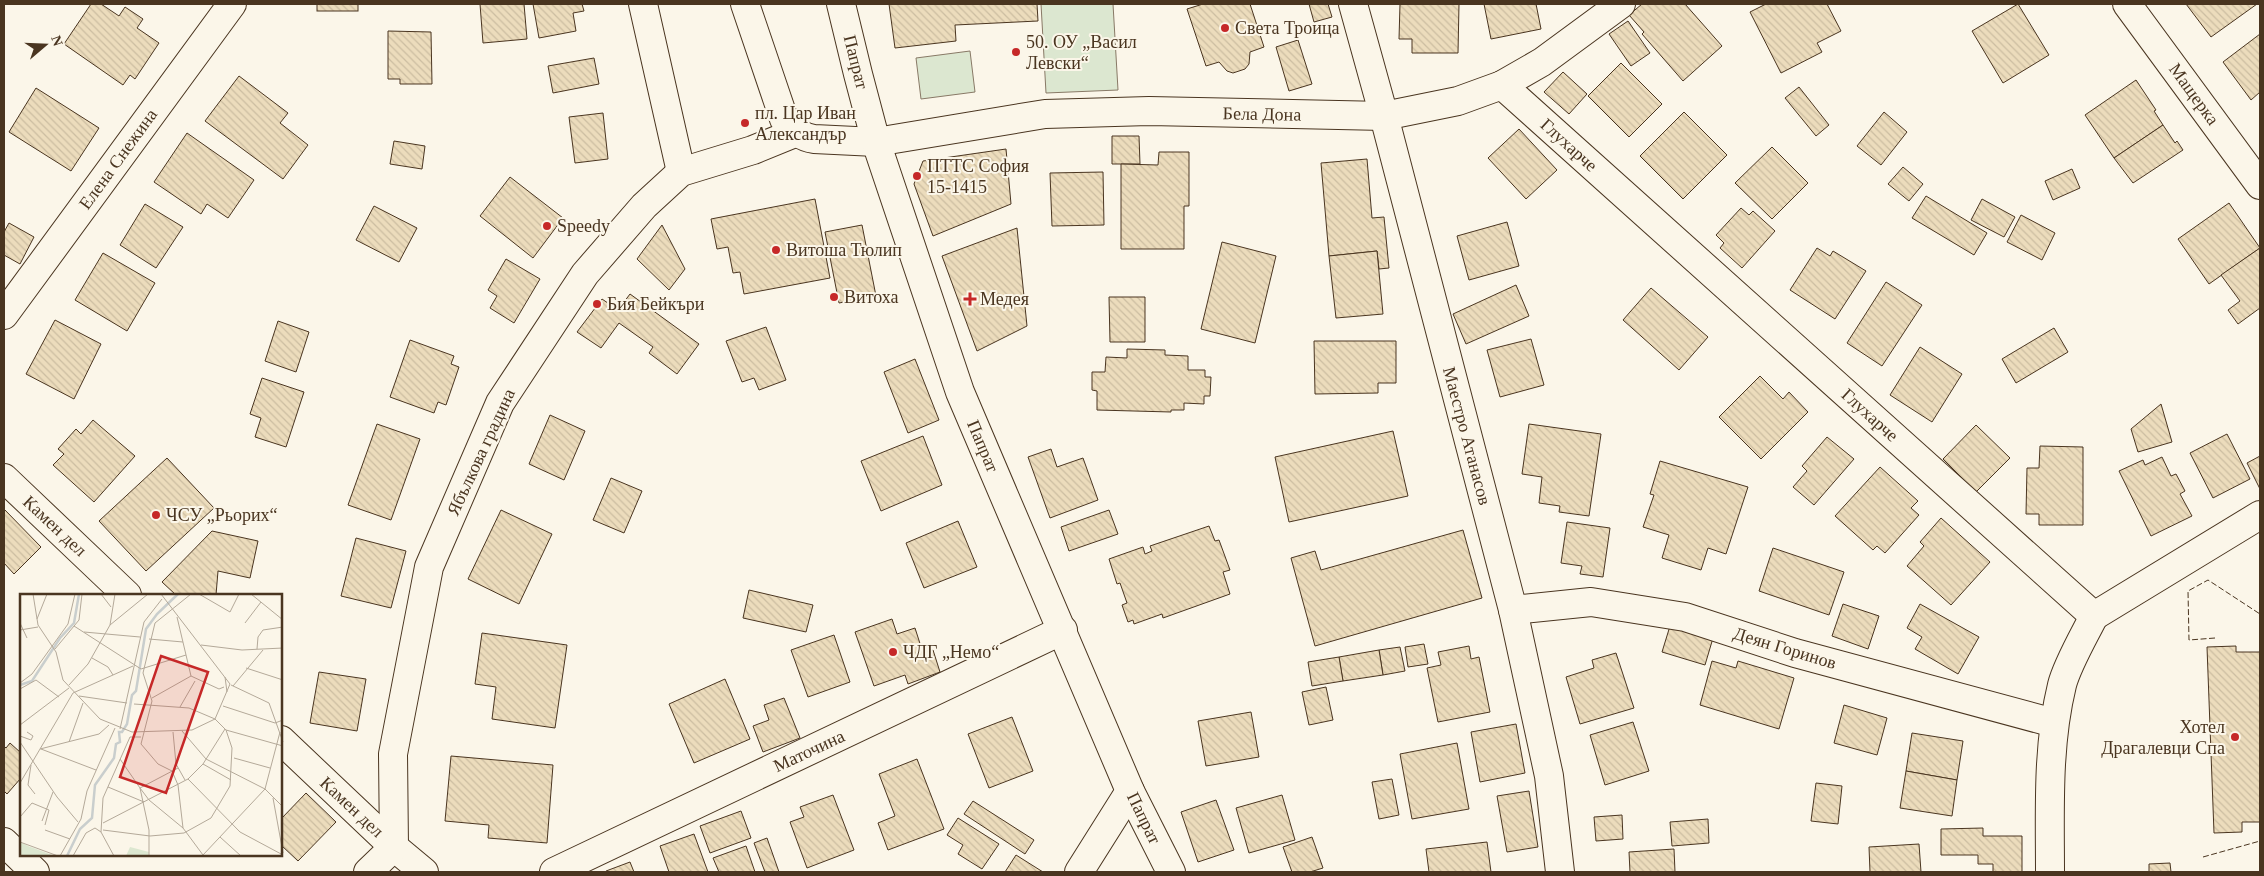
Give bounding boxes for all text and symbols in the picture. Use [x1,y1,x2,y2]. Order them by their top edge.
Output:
place label: Света Троица [1235,18,1340,38]
north arrow [20,20,70,70]
marker: Света Троица [1219,22,1231,34]
place label: 50. ОУ „Васил Левски“ [1026,32,1137,73]
street label: Папрат [840,33,872,91]
text: N [48,34,66,48]
marker: 50. ОУ „Васил Левски“ [1010,46,1022,58]
street label: Мащерка [2165,59,2223,129]
place label: пл. Цар Иван Александър [755,103,856,144]
street label: Бела Дона [1222,103,1302,125]
street label: Елена Снежина [75,105,161,213]
street label: Глухарче [1537,114,1601,176]
marker: пл. Цар Иван Александър [739,117,751,129]
place label: ПТТС София 15-1415 [927,156,1029,197]
marker: ПТТС София 15-1415 [911,170,923,182]
place label: Speedy [557,216,610,236]
marker: Speedy [541,220,553,232]
place label: Витоша Тюлип [786,240,902,260]
marker: Витоша Тюлип [770,244,782,256]
place label: Витоха [844,287,899,307]
place label: Медея [980,289,1029,309]
marker: Витоха [828,291,840,303]
marker: Медея [964,293,976,305]
place label: Бия Бейкъри [607,294,705,314]
marker: Бия Бейкъри [591,298,603,310]
street label: Маестро Атанасов [1439,365,1495,507]
street label: Глухарче [1838,384,1902,446]
street label: Ябълкова градина [443,386,519,518]
street label: Папрат [963,417,1003,475]
street label: Камен дел [19,492,91,560]
place label: ЧСУ „Рьорих“ [166,505,278,525]
marker: ЧСУ „Рьорих“ [150,509,162,521]
inset map [20,594,282,856]
street label: Деян Горинов [1731,623,1839,673]
place label: ЧДГ „Немо“ [903,642,999,662]
marker: ЧДГ „Немо“ [887,646,899,658]
place label: Хотел Драгалевци Спа [2101,717,2225,758]
street label: Маточина [770,726,848,776]
marker: Хотел Драгалевци Спа [2229,731,2241,743]
street label: Камен дел [316,773,388,841]
street label: Папрат [1123,789,1165,847]

